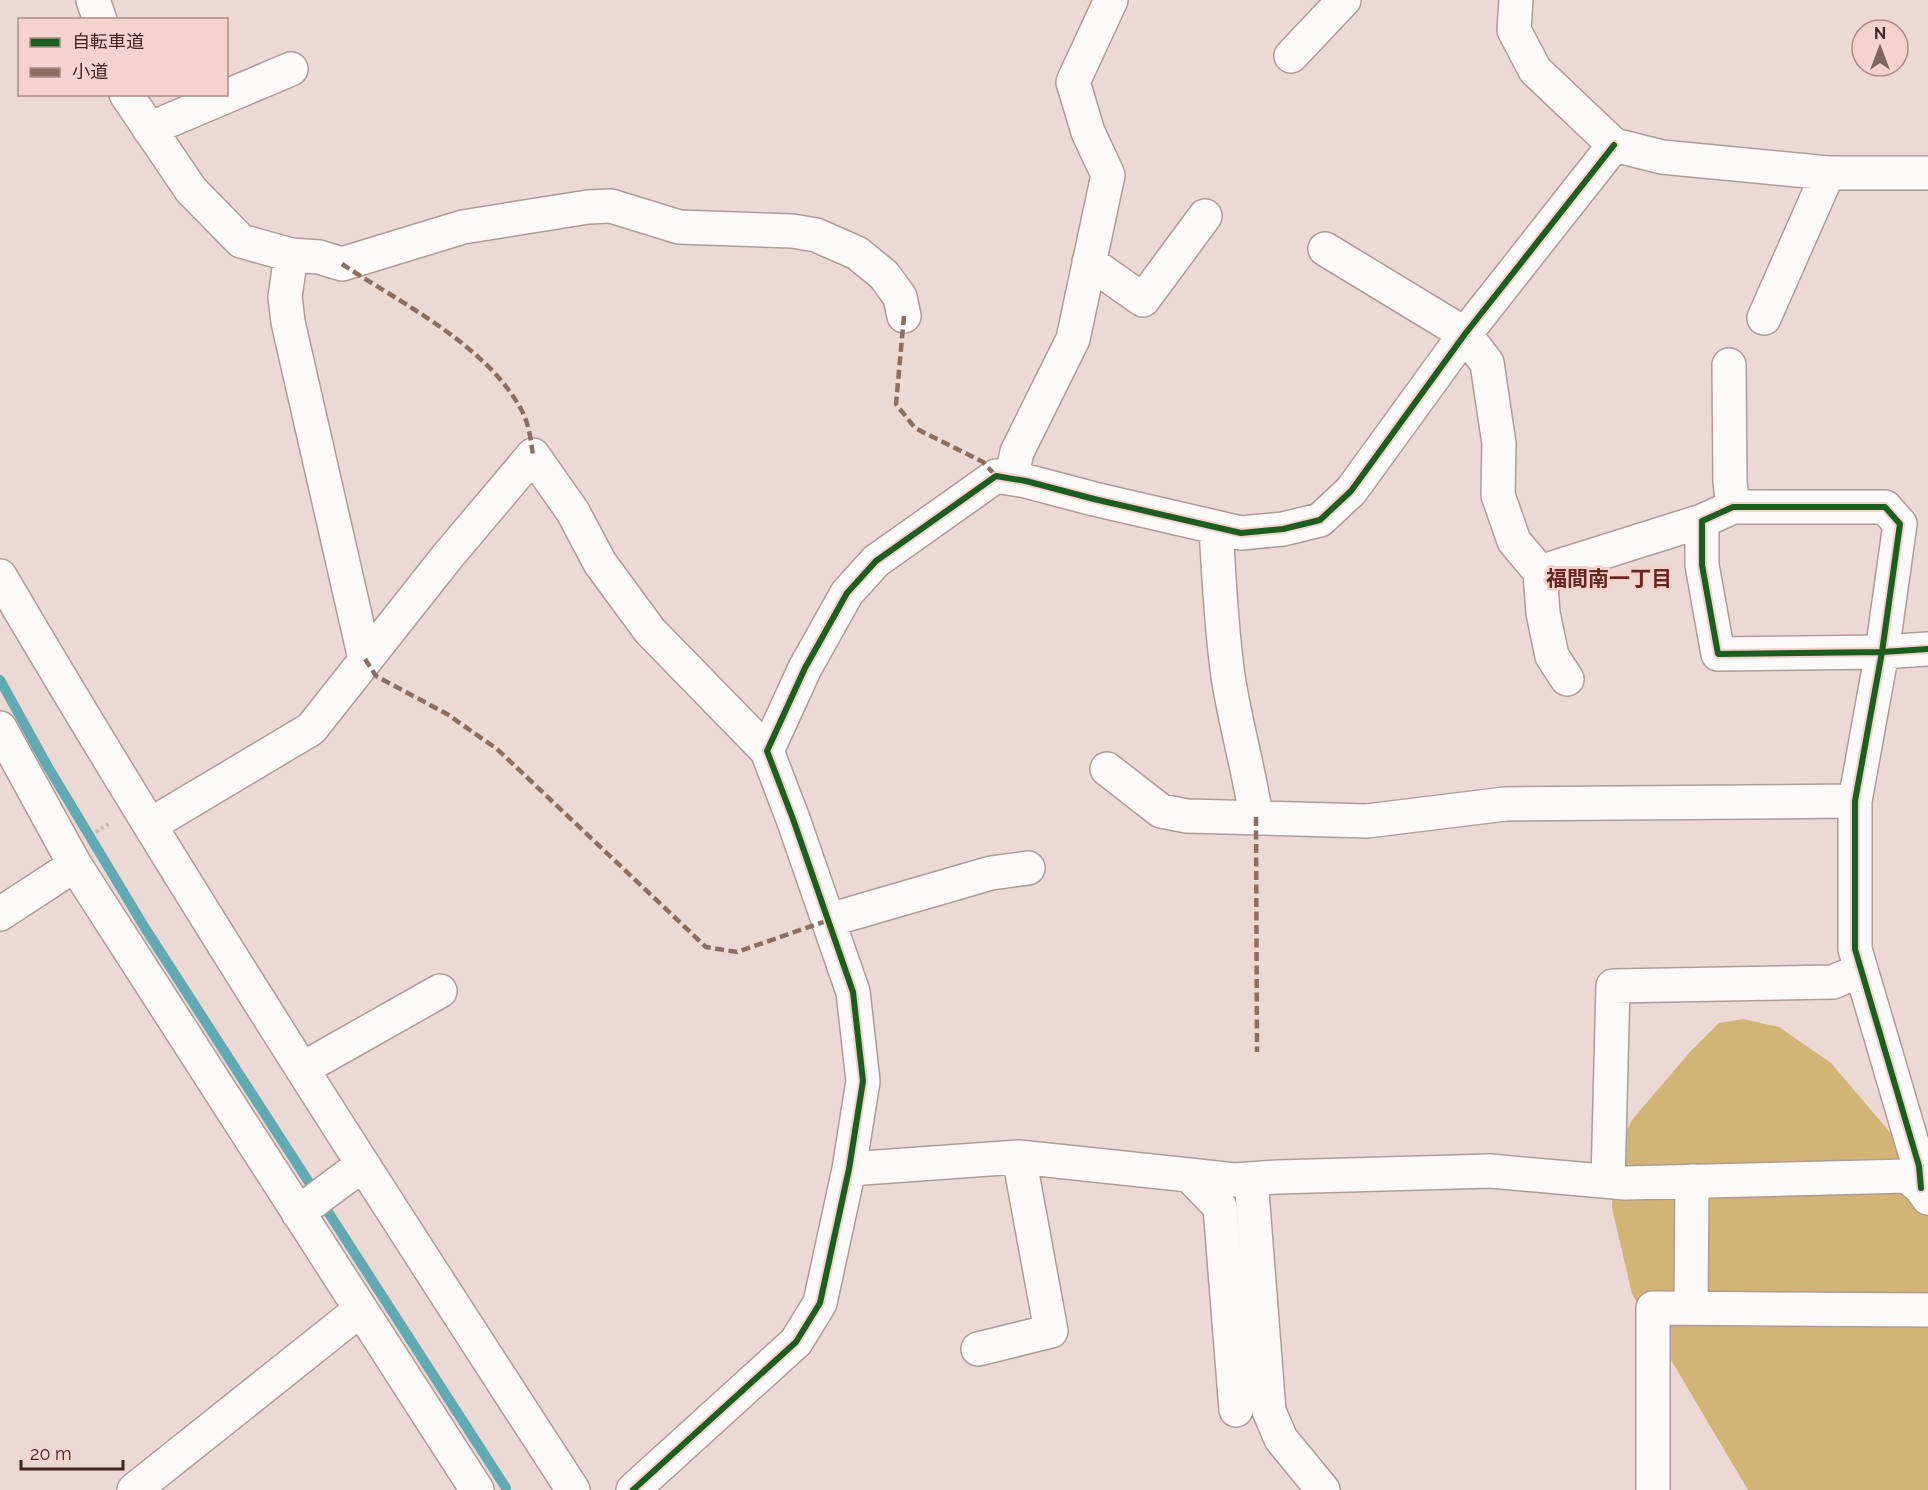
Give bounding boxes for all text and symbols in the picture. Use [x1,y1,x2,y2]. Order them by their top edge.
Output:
legend [18,18,228,96]
north arrow [1850,18,1910,78]
text: N [1874,24,1886,43]
text: 自転車道 [72,31,144,52]
text: 小道 [72,61,108,82]
district label: 福間南一丁目 [1546,566,1672,591]
scale bar [21,1433,123,1471]
text: 20 m [30,1443,72,1464]

